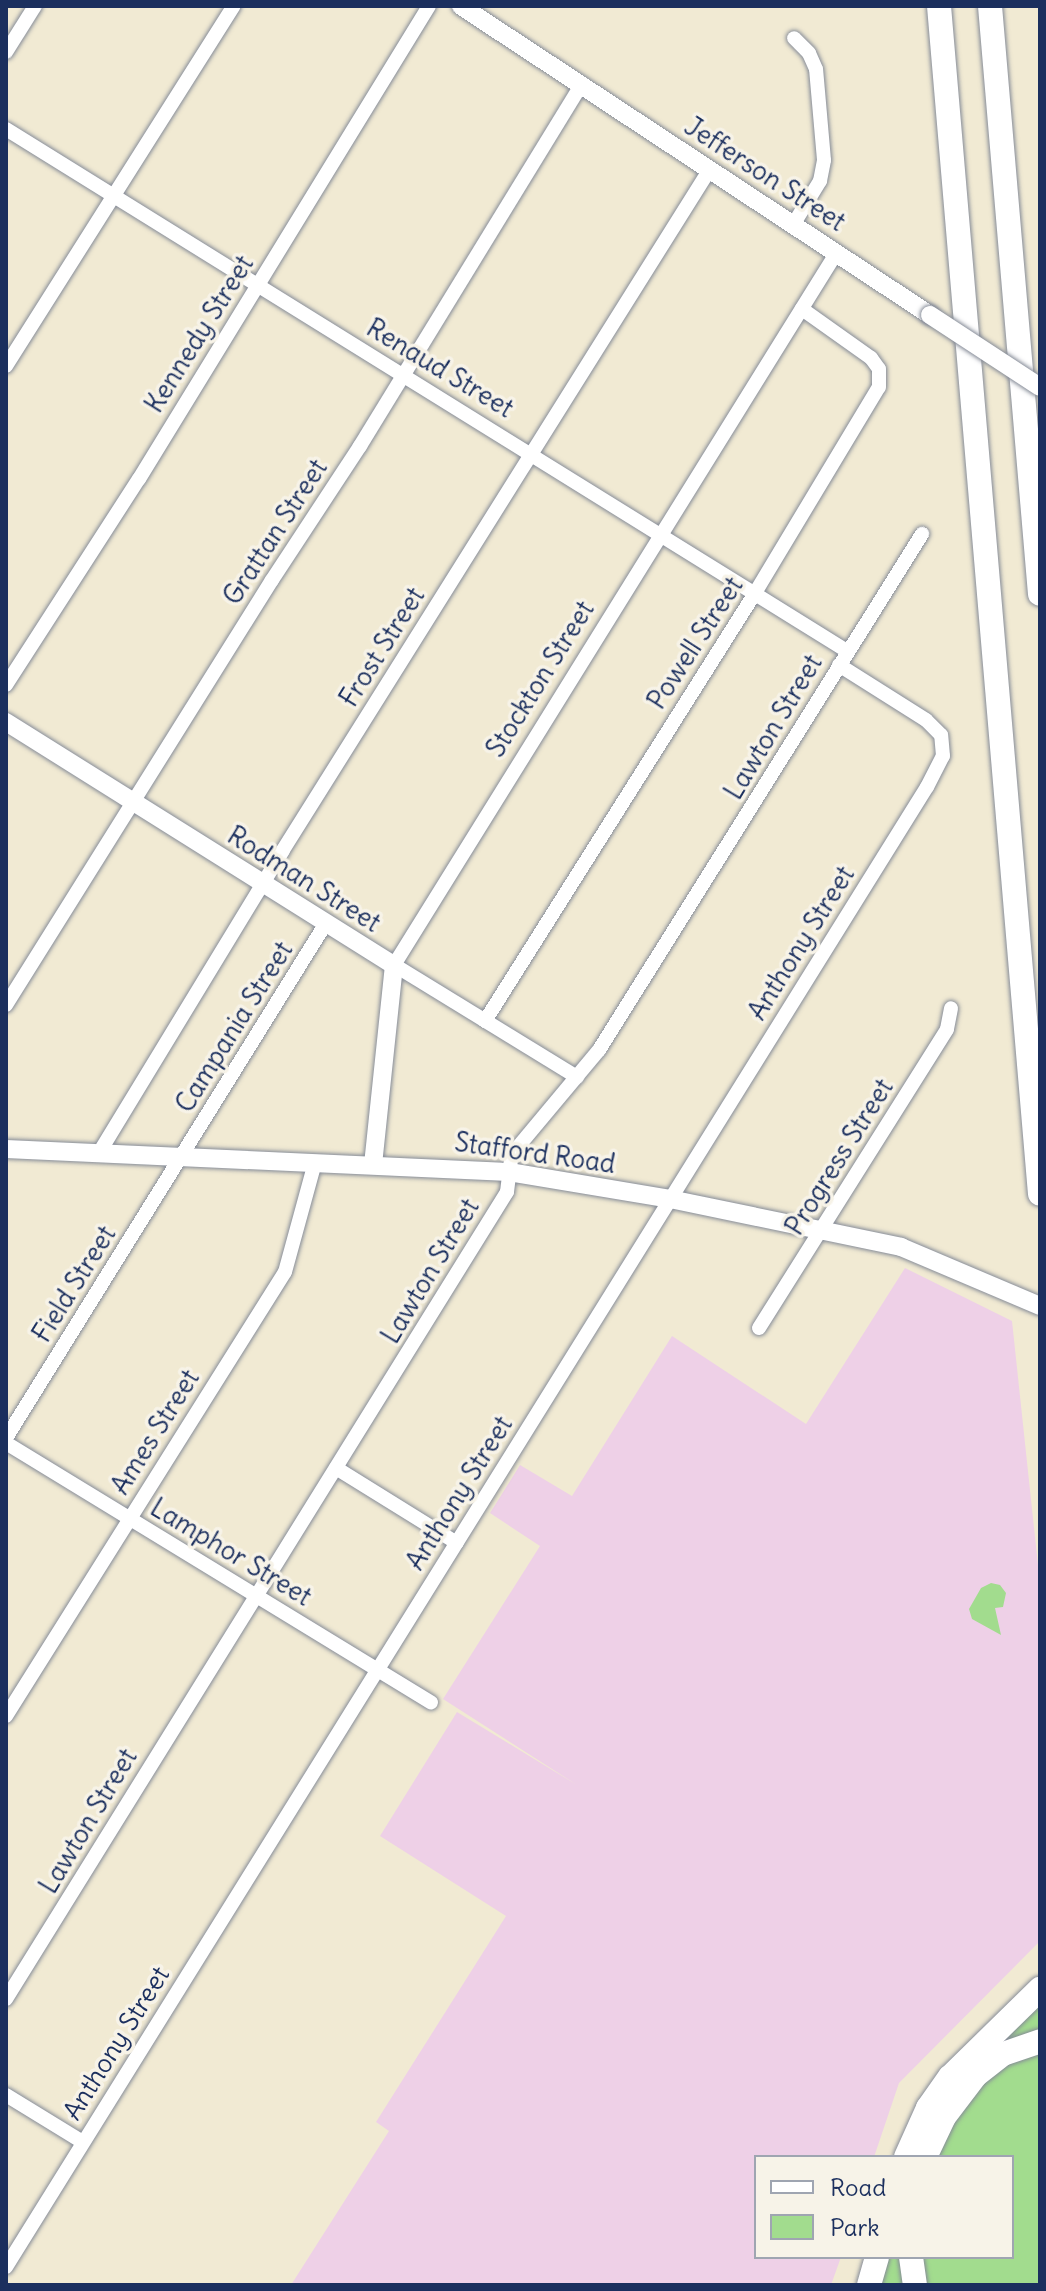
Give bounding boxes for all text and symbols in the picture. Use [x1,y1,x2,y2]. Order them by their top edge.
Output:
street label: Jefferson Street [679,110,851,238]
street label: Kennedy Street [138,250,260,418]
street label: Renaud Street [361,312,519,424]
street label: Grattan Street [216,453,334,611]
street label: Powell Street [641,571,749,715]
street label: Frost Street [333,582,431,712]
street label: Stockton Street [480,595,600,763]
street label: Lawton Street [718,649,828,805]
street label: Rodman Street [222,820,386,938]
street label: Anthony Street [741,860,861,1026]
street label: Campania Street [169,936,299,1118]
street label: Progress Street [779,1073,899,1241]
street label: Stafford Road [453,1126,617,1180]
street label: Lawton Street [375,1193,485,1349]
street label: Field Street [26,1220,122,1348]
street label: Ames Street [104,1364,206,1500]
street label: Anthony Street [399,1410,519,1576]
street label: Lamphor Street [145,1492,317,1612]
street label: Lawton Street [33,1743,143,1899]
street label: Anthony Street [56,1960,176,2126]
legend [754,2155,1014,2259]
text: Road [830,2172,886,2202]
text: Park [830,2212,880,2242]

